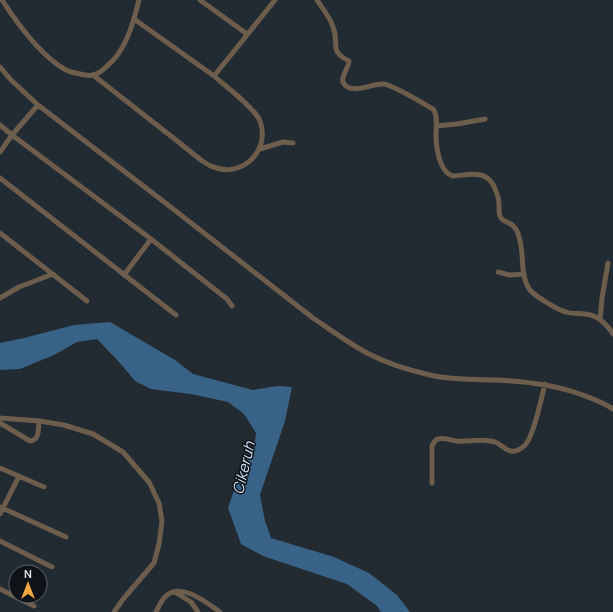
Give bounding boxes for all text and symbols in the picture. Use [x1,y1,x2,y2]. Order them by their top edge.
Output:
water label: Cikeruh [227,438,260,496]
north arrow [8,564,48,604]
text: N [24,566,32,581]

